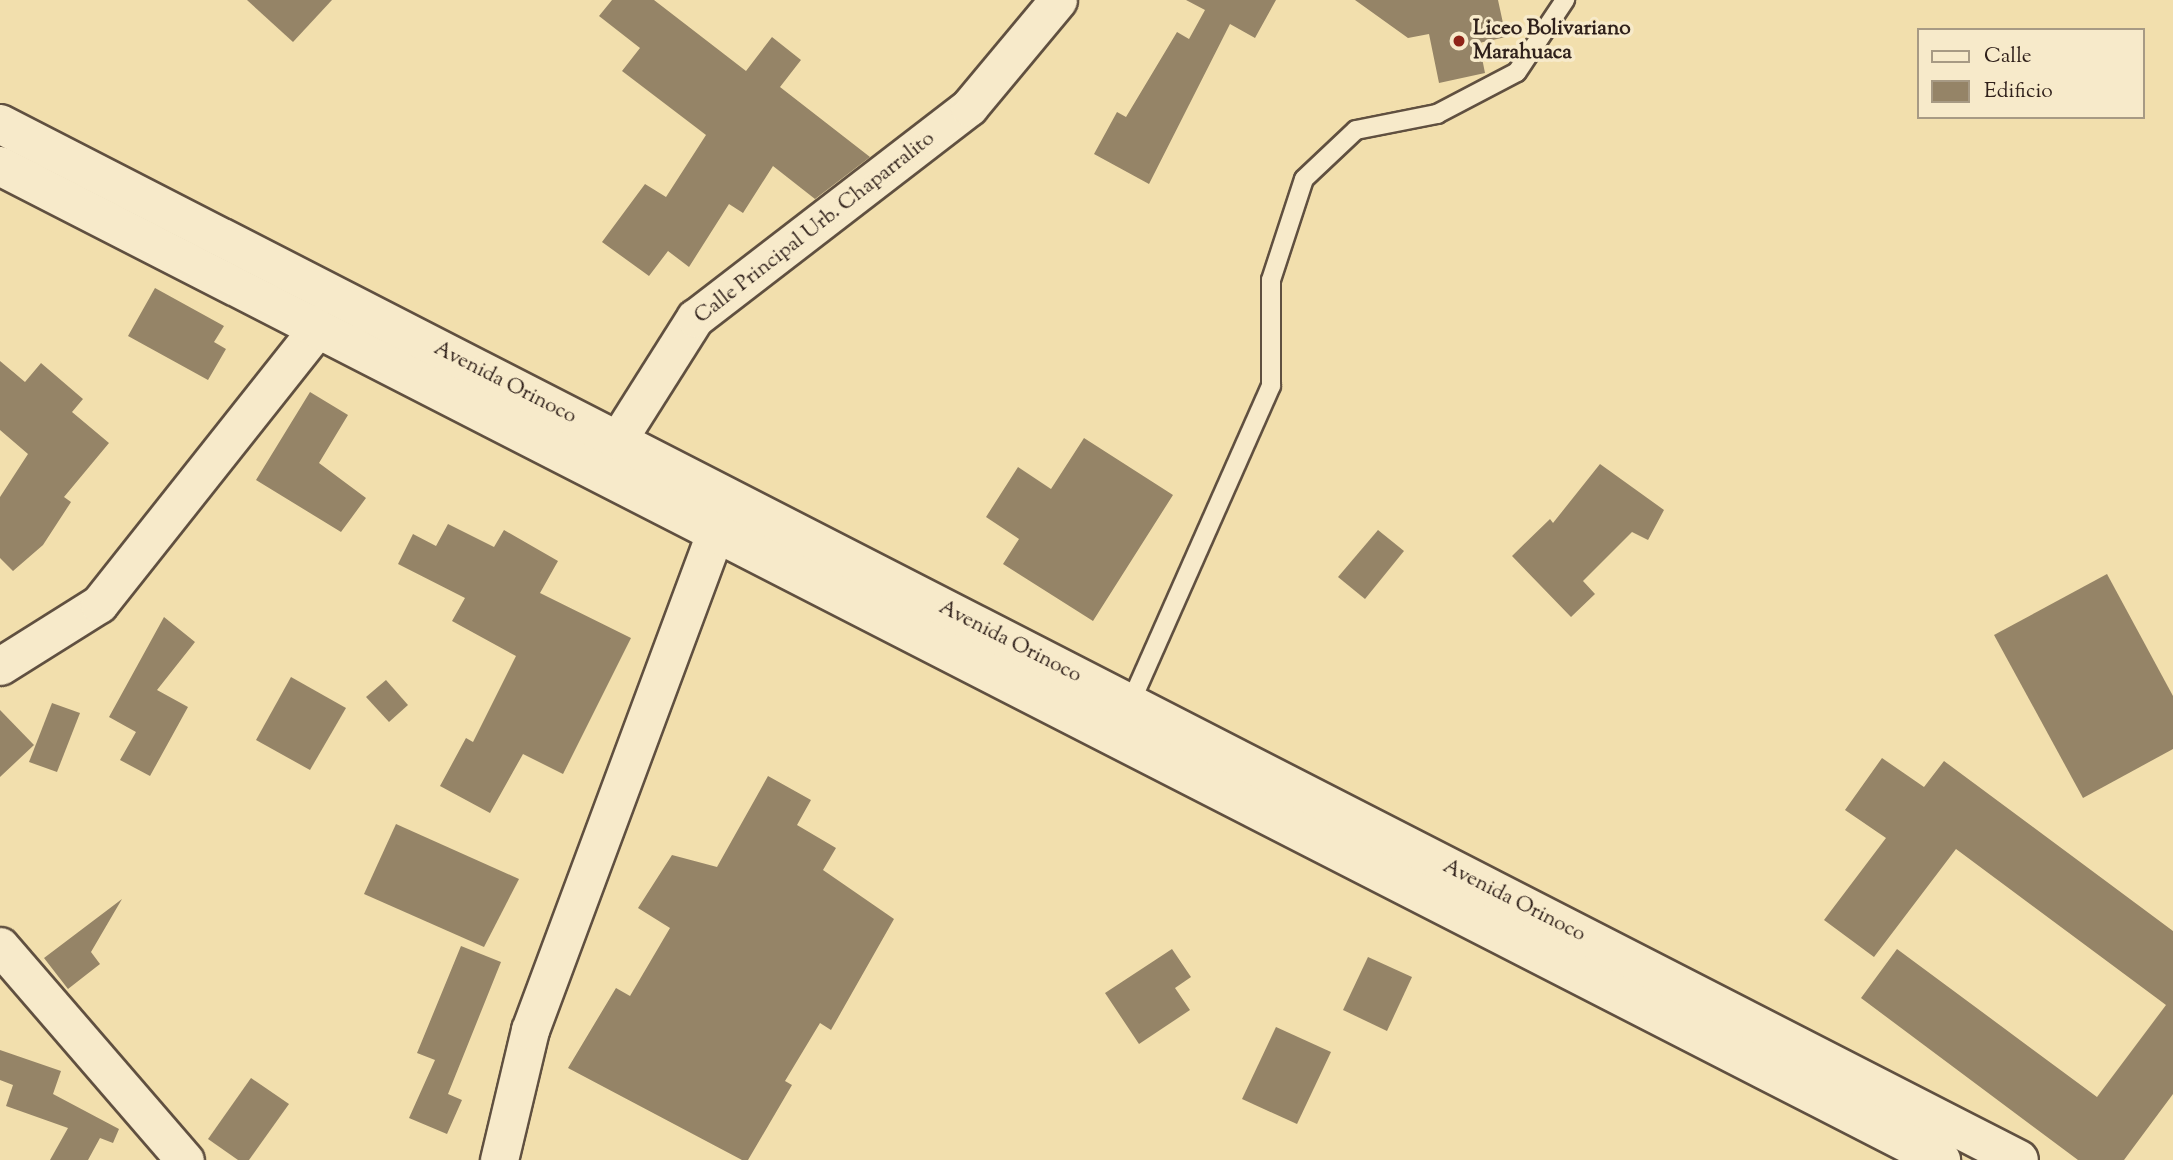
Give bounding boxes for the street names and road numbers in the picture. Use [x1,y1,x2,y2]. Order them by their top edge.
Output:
street label: Calle Principal Urb. Chaparralito [690,126,940,330]
street label: Avenida Orinoco [429,336,581,430]
street label: Avenida Orinoco [934,595,1086,689]
street label: Avenida Orinoco [1438,854,1590,948]

